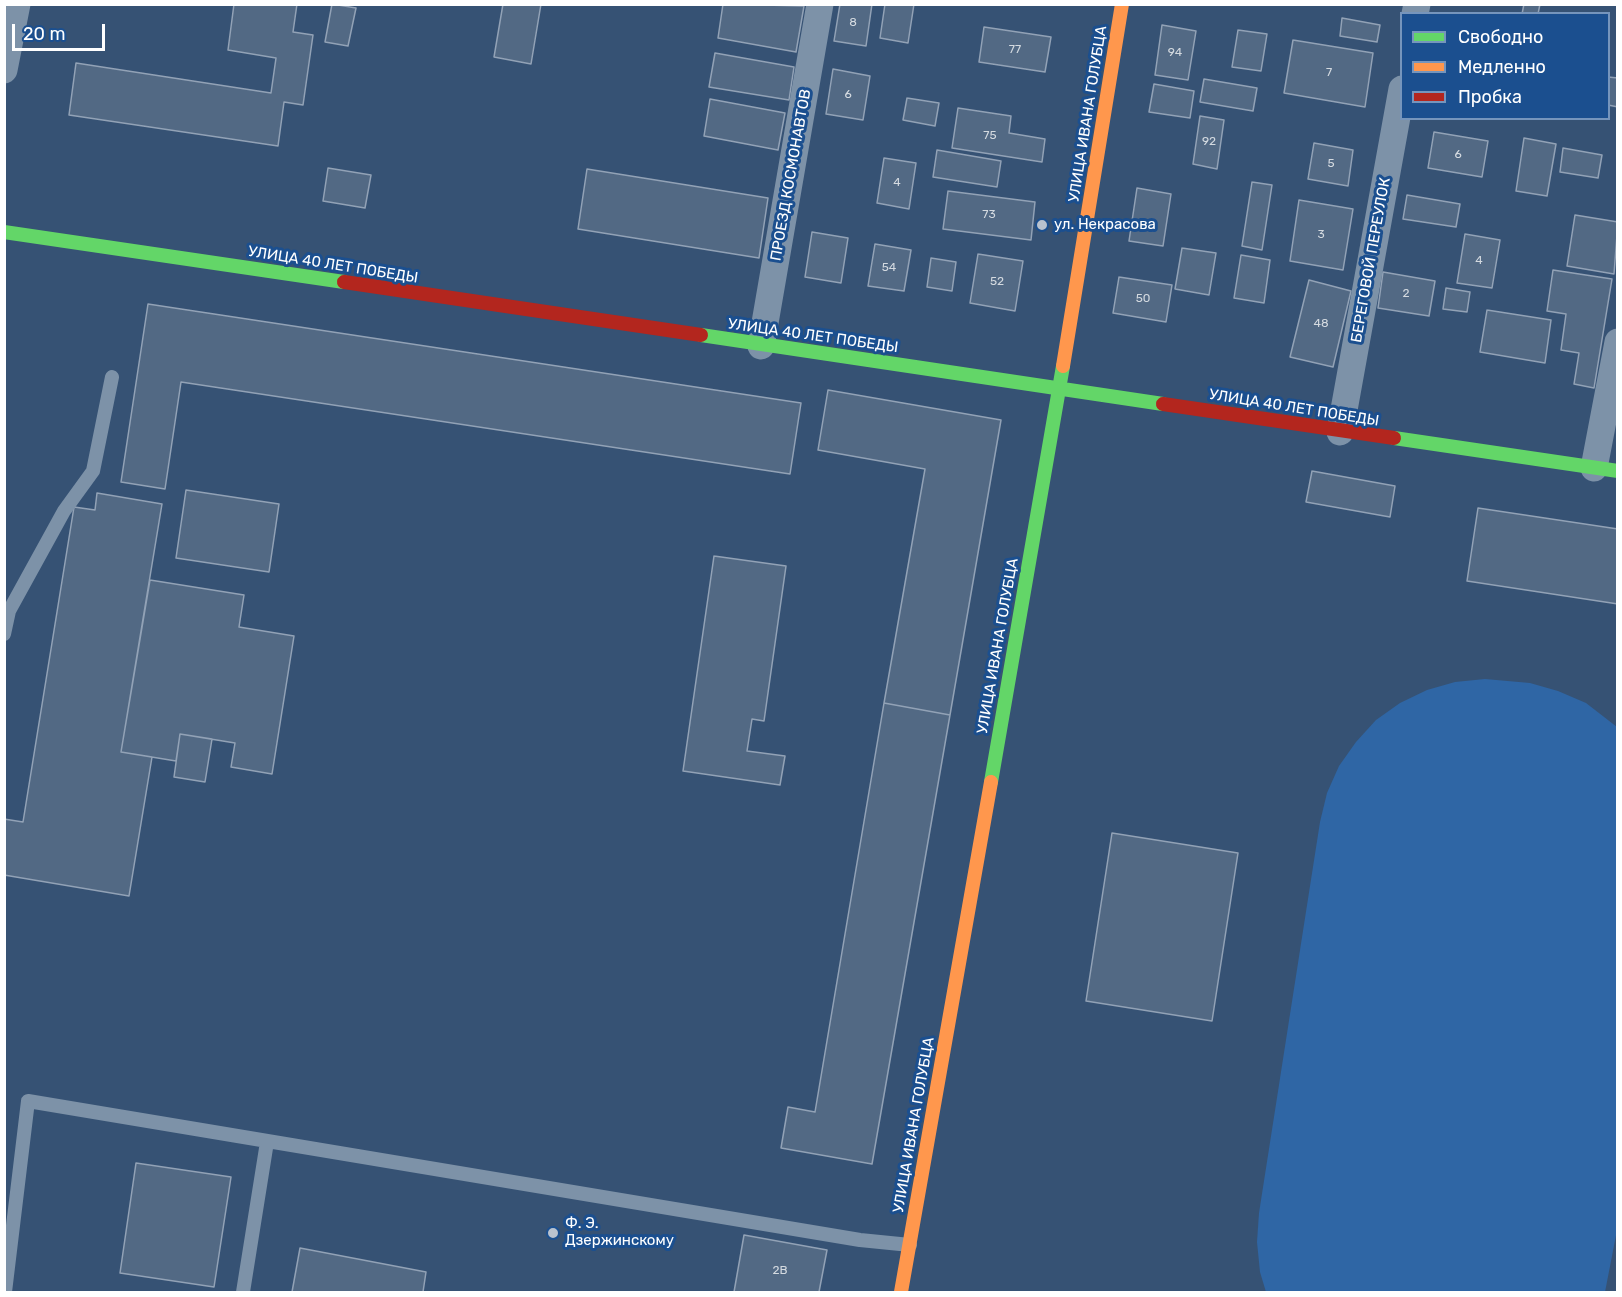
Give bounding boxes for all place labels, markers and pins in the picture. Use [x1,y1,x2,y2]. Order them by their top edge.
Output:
place label: ул. Некрасова [1054,216,1156,234]
marker: ул. Некрасова [1035,218,1049,232]
place label: Ф. Э. Дзержинскому [565,1215,674,1250]
marker: Ф. Э. Дзержинскому [546,1226,560,1240]

